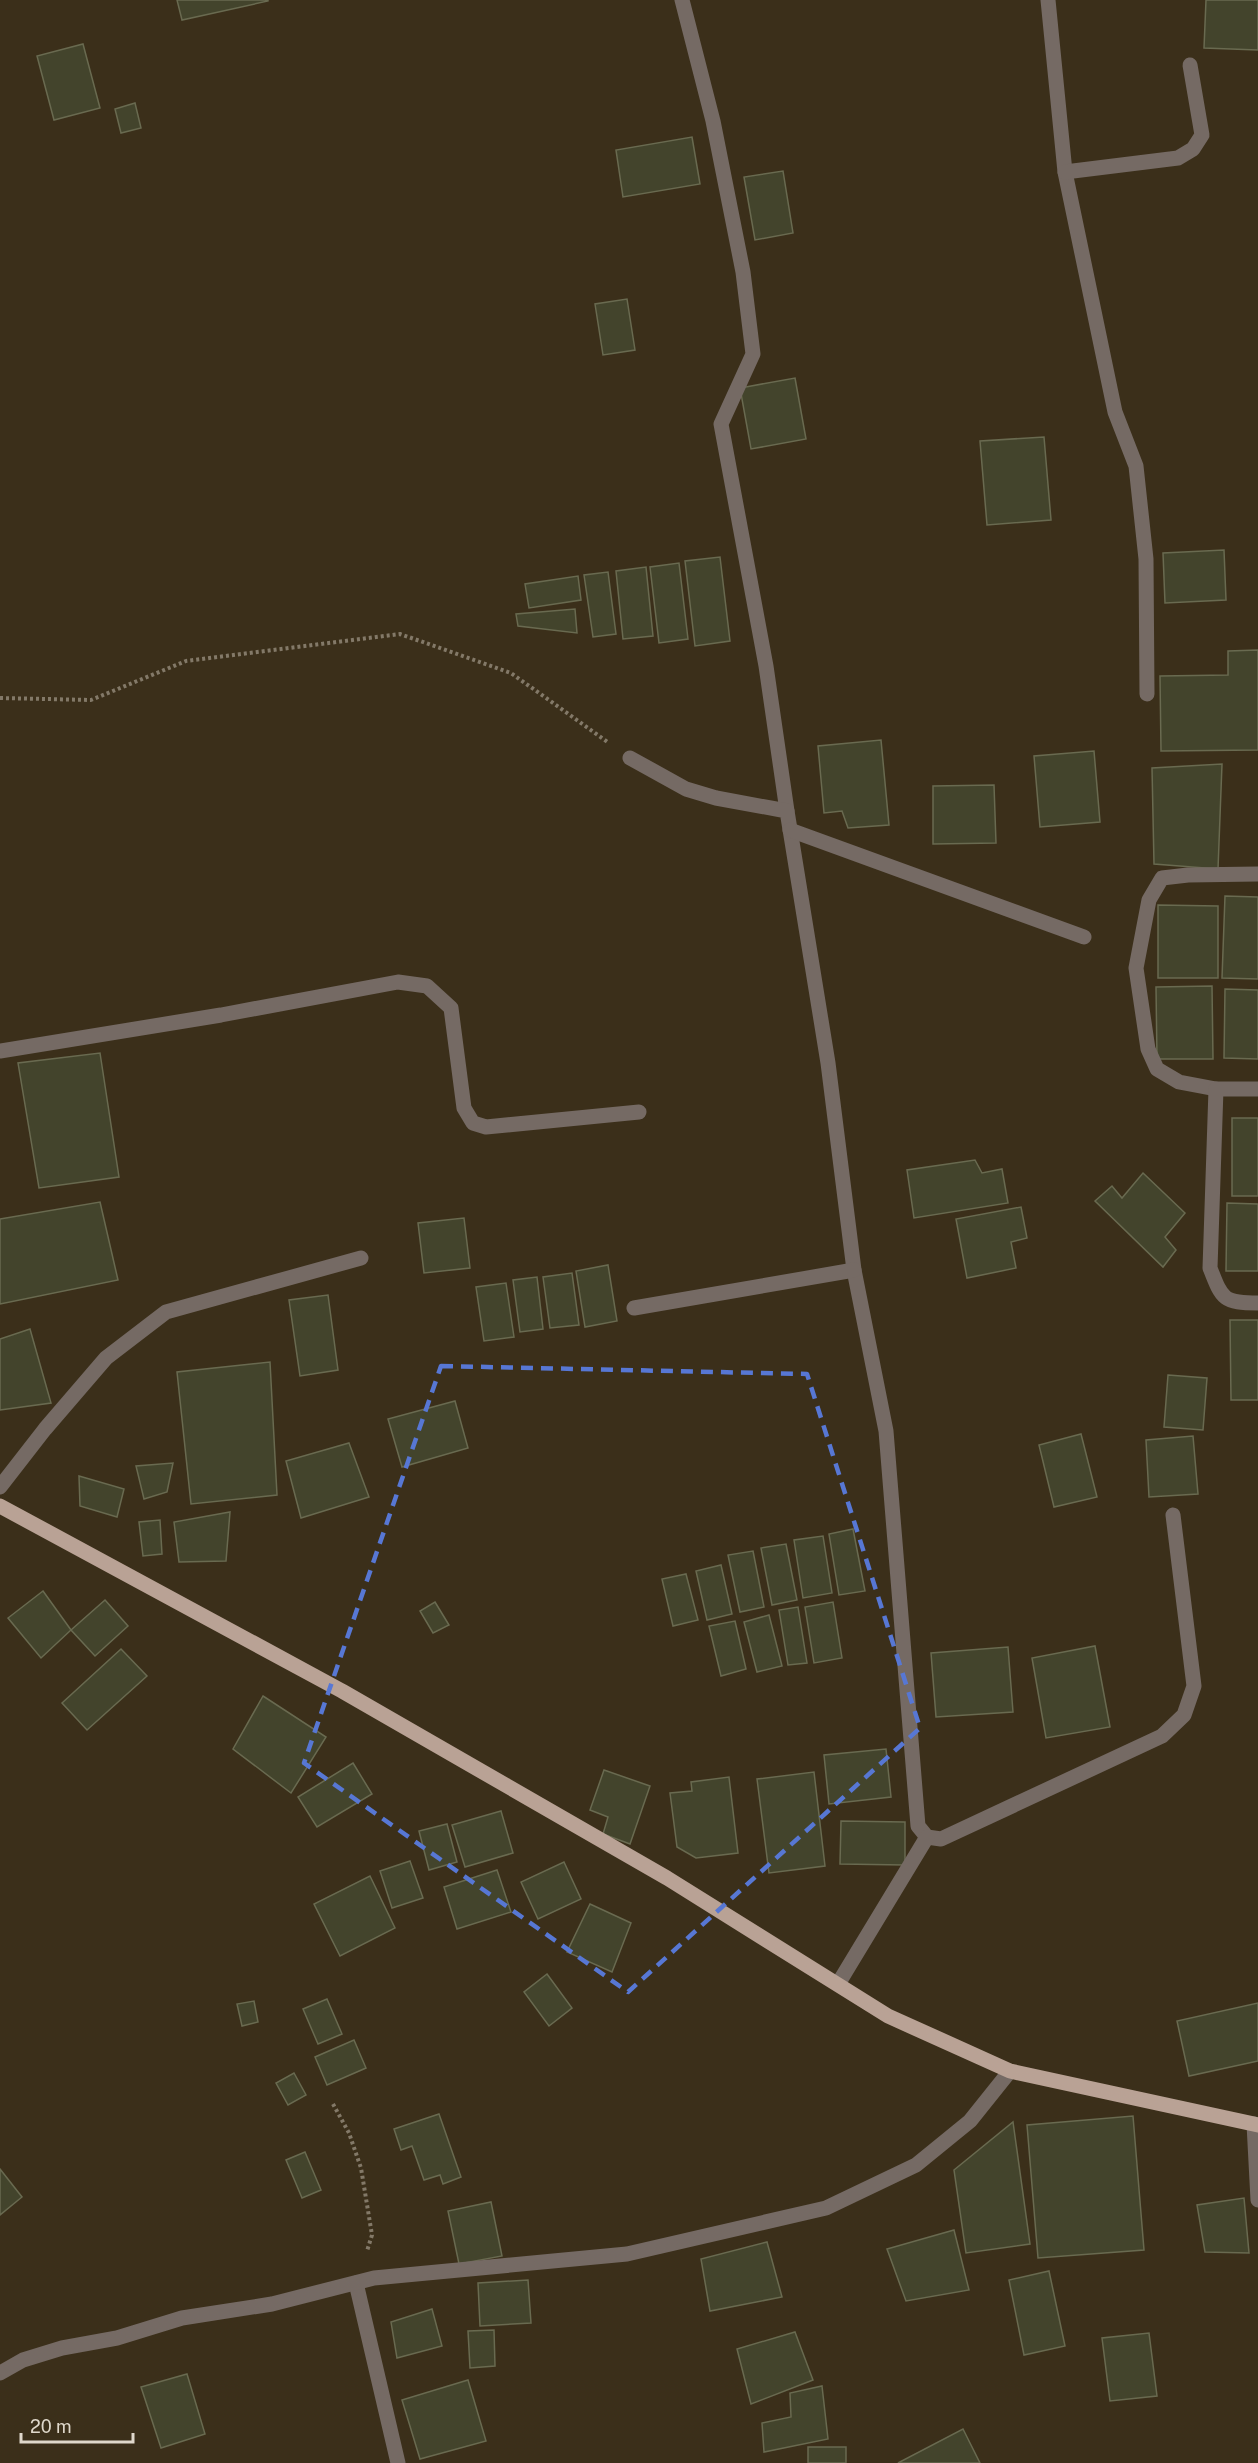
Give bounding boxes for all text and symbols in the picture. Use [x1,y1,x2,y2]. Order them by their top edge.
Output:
scale bar [21,2406,134,2444]
text: 20 m [30,2416,72,2437]

